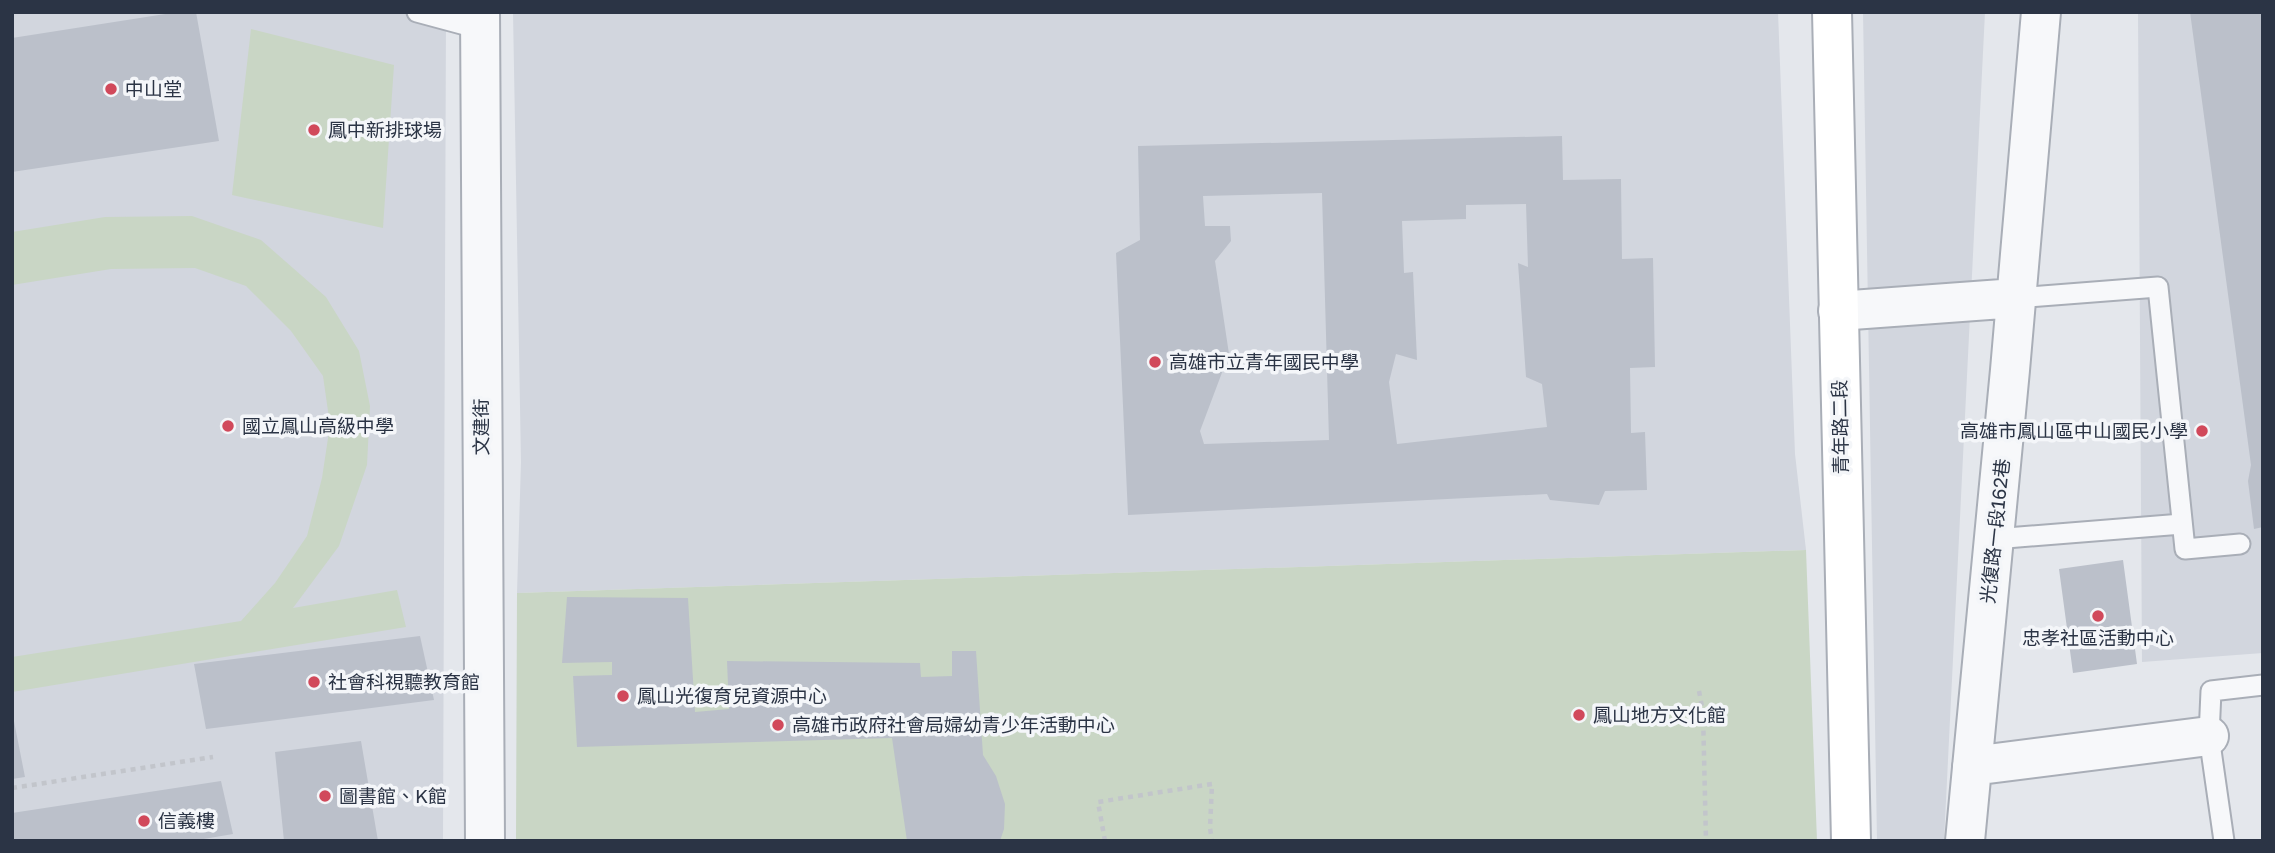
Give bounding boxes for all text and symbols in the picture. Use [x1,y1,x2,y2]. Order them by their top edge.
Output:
place label: 中山堂 [125,77,182,100]
marker: 中山堂 [103,81,119,97]
place label: 鳳中新排球場 [328,118,442,141]
marker: 鳳中新排球場 [306,122,322,138]
place label: 高雄市立青年國民中學 [1169,350,1359,373]
marker: 高雄市立青年國民中學 [1147,354,1163,370]
street label: 青年路二段 [1827,379,1852,475]
street label: 文建街 [469,398,492,456]
place label: 國立鳳山高級中學 [242,414,394,437]
marker: 國立鳳山高級中學 [220,418,236,434]
place label: 高雄市鳳山區中山國民小學 [1960,419,2188,442]
marker: 高雄市鳳山區中山國民小學 [2194,423,2210,439]
street label: 光復路一段162巷 [1975,457,2014,605]
marker: 忠孝社區活動中心 [2090,608,2106,624]
place label: 忠孝社區活動中心 [2022,626,2174,649]
place label: 社會科視聽教育館 [328,670,480,693]
marker: 社會科視聽教育館 [306,674,322,690]
place label: 鳳山光復育兒資源中心 [637,684,827,707]
marker: 鳳山光復育兒資源中心 [615,688,631,704]
place label: 鳳山地方文化館 [1593,703,1726,726]
marker: 鳳山地方文化館 [1571,707,1587,723]
place label: 高雄市政府社會局婦幼青少年活動中心 [792,713,1115,736]
marker: 高雄市政府社會局婦幼青少年活動中心 [770,717,786,733]
place label: 圖書館、K館 [339,784,447,807]
marker: 圖書館、K館 [317,788,333,804]
place label: 信義樓 [158,809,215,832]
marker: 信義樓 [136,813,152,829]

